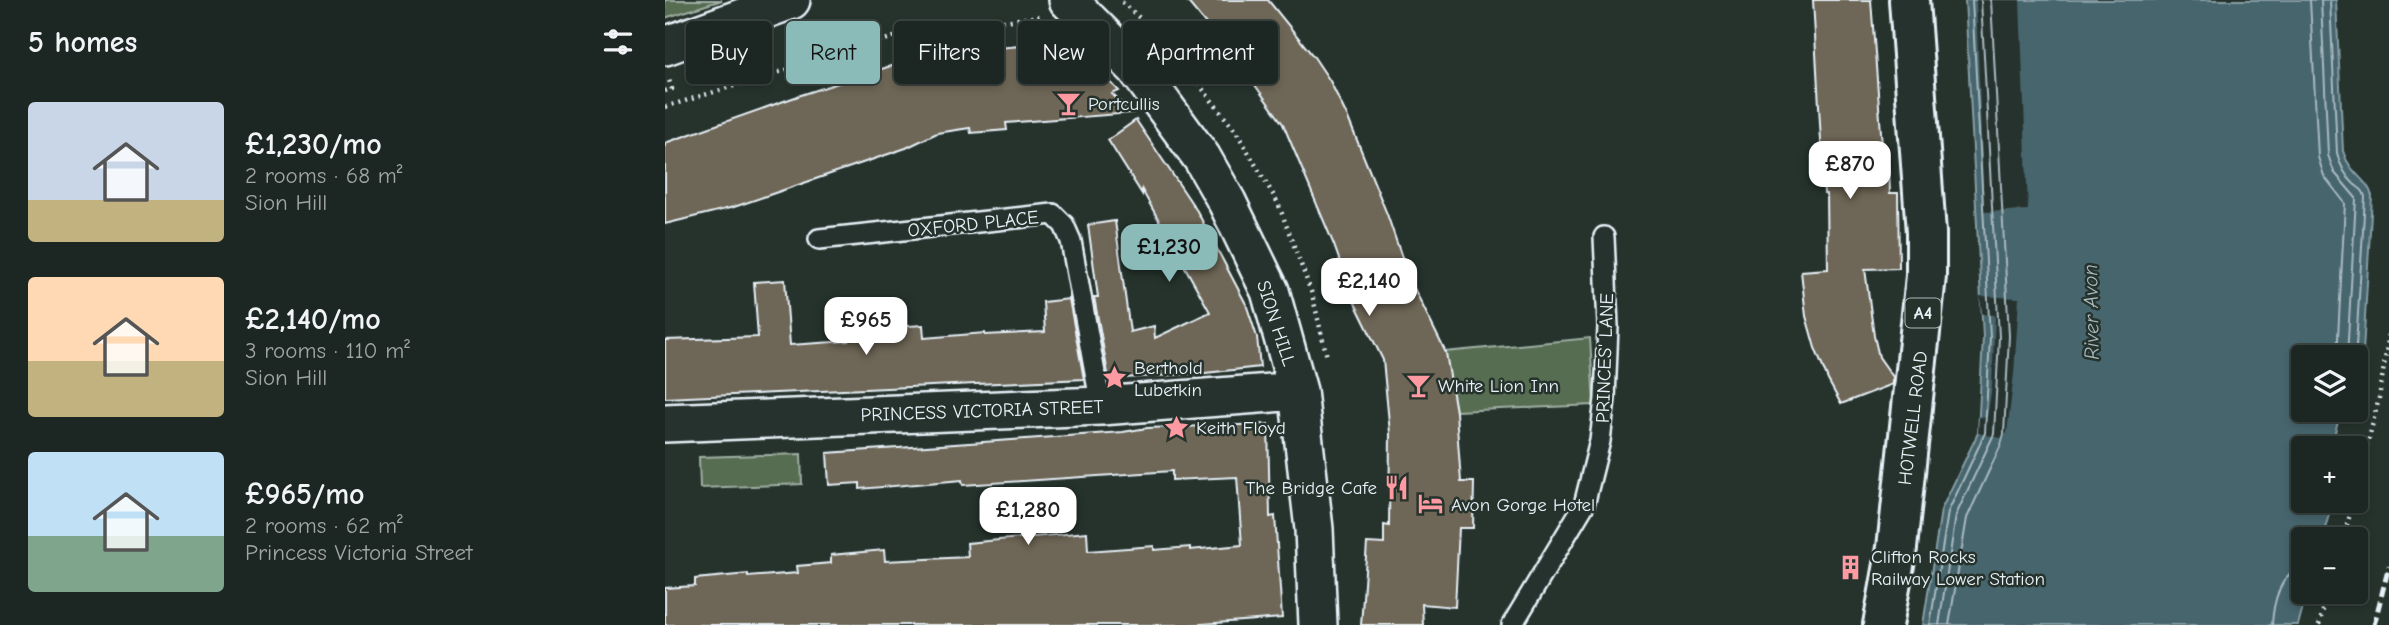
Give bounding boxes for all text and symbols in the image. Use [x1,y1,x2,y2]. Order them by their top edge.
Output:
chip: Buy [686,21,772,84]
chip: Rent [786,21,880,84]
chip: Filters [894,21,1004,84]
chip: New [1018,21,1109,84]
chip: Apartment [1123,21,1278,84]
icon: filters [599,23,637,61]
text: 5 homes [28,25,137,60]
bar icon: Portcullis [1054,89,1082,117]
place label: Portcullis [1088,93,1160,115]
text: £1,230/mo [245,127,382,162]
icon: home [84,130,168,214]
pin: £870 [1809,142,1891,201]
text: £870 [1825,150,1875,177]
text: 2 rooms · 68 m² [245,162,403,189]
text: Sion Hill [245,189,327,216]
street label: OXFORD PLACE [906,206,1040,242]
pin: £1,230 [1112,224,1226,284]
text: £1,230 [1137,233,1201,260]
pin: £2,140 [1312,258,1426,318]
water label: River Avon [2078,264,2104,360]
text: £2,140 [1337,267,1401,294]
street label: SION HILL [1252,278,1300,369]
street label: PRINCES' LANE [1592,293,1618,423]
pin: £965 [825,298,907,357]
road number: A4 [1905,298,1941,328]
text: £2,140/mo [245,302,381,337]
icon: home [84,305,168,389]
text: £965 [840,306,892,333]
text: 3 rooms · 110 m² [245,337,410,364]
map controls [2291,345,2368,604]
button: layers [2291,345,2368,422]
street label: HOTWELL ROAD [1894,350,1932,486]
place label: Berthold Lubetkin [1134,357,1203,401]
text: Sion Hill [245,364,327,391]
place icon: Berthold Lubetkin [1100,364,1128,392]
bar icon: White Lion Inn [1404,371,1432,399]
place label: White Lion Inn [1438,375,1559,397]
street label: PRINCESS VICTORIA STREET [860,396,1104,426]
place icon: Keith Floyd [1162,413,1190,441]
place label: Keith Floyd [1196,417,1286,439]
button: + [2291,436,2368,513]
restaurant icon: The Bridge Cafe [1383,473,1411,501]
text: £965/mo [245,477,365,512]
place label: The Bridge Cafe [1245,477,1377,499]
icon: home [84,480,168,564]
pin: £1,280 [971,488,1085,547]
hotel icon: Avon Gorge Hotel [1417,490,1445,518]
place label: Avon Gorge Hotel [1451,494,1595,516]
text: £1,280 [996,496,1060,523]
text: 2 rooms · 62 m² [245,512,403,539]
button: − [2291,527,2368,604]
text: Princess Victoria Street [245,539,473,566]
place label: Clifton Rocks Railway Lower Station [1871,546,2045,590]
building icon: Clifton Rocks Railway Lower Station [1837,553,1865,581]

